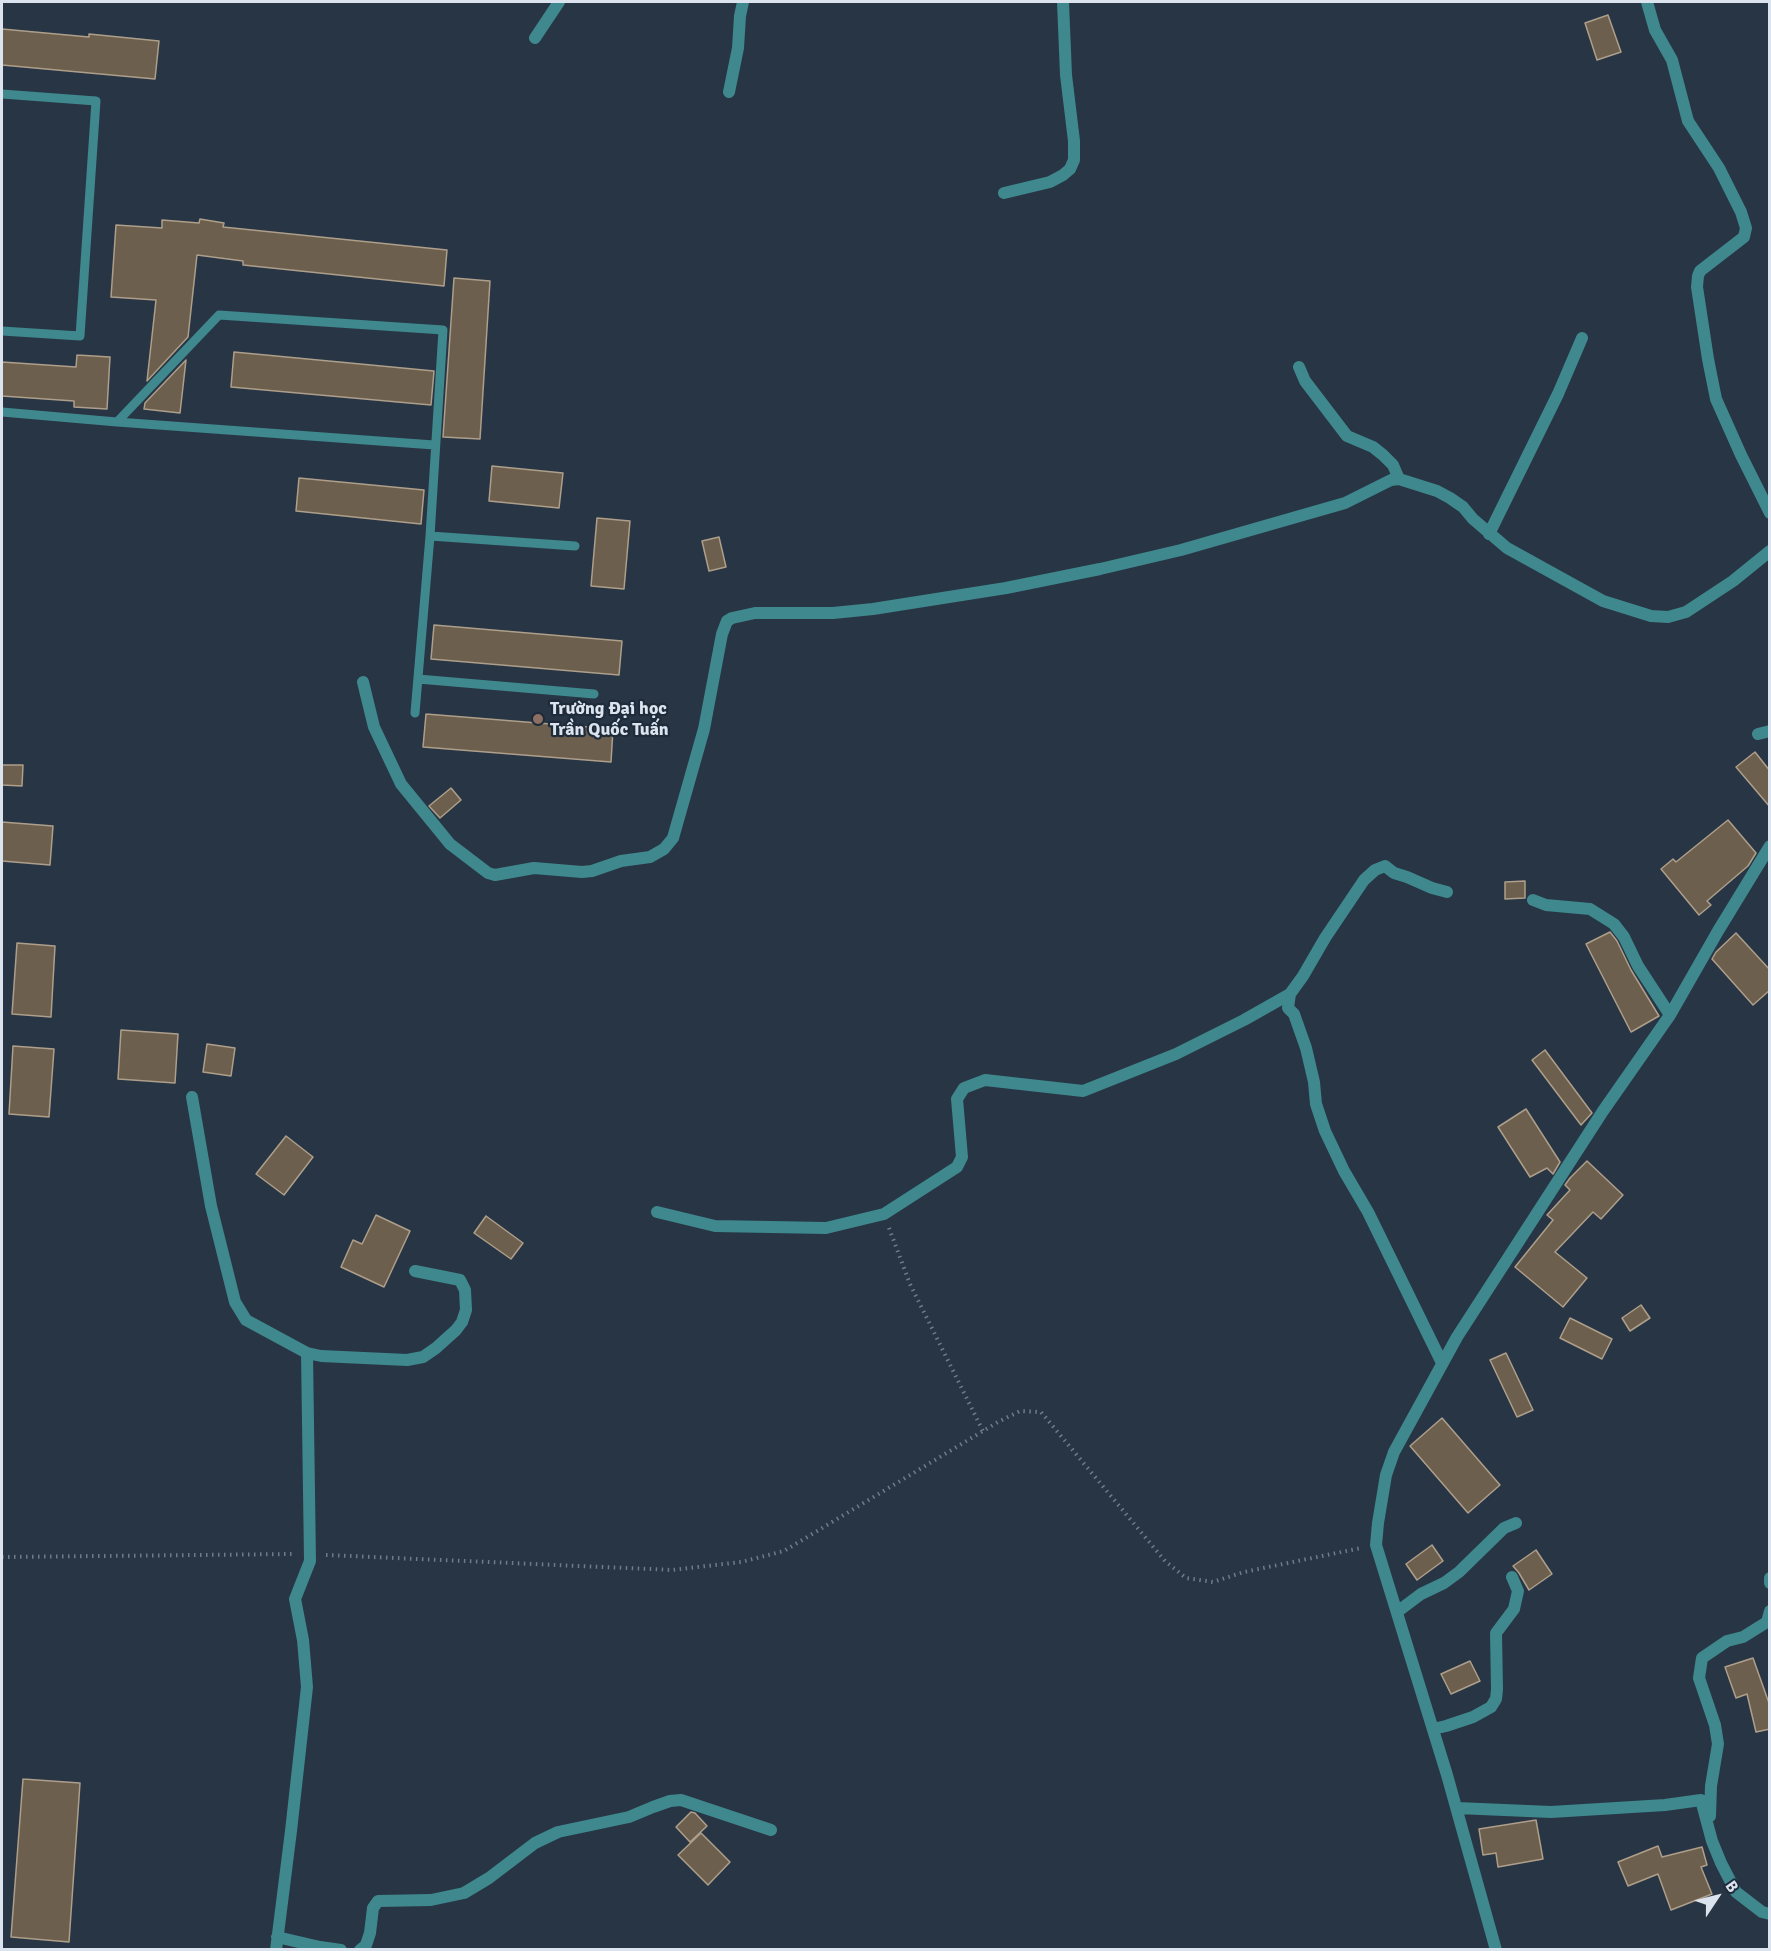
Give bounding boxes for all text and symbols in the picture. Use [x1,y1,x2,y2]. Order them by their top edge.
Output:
place label: Trường Đại học Trần Quốc Tuấn [550,698,669,740]
marker: Trường Đại học Trần Quốc Tuấn [531,712,545,726]
north arrow [1687,1867,1747,1927]
text: B [1721,1877,1743,1896]

